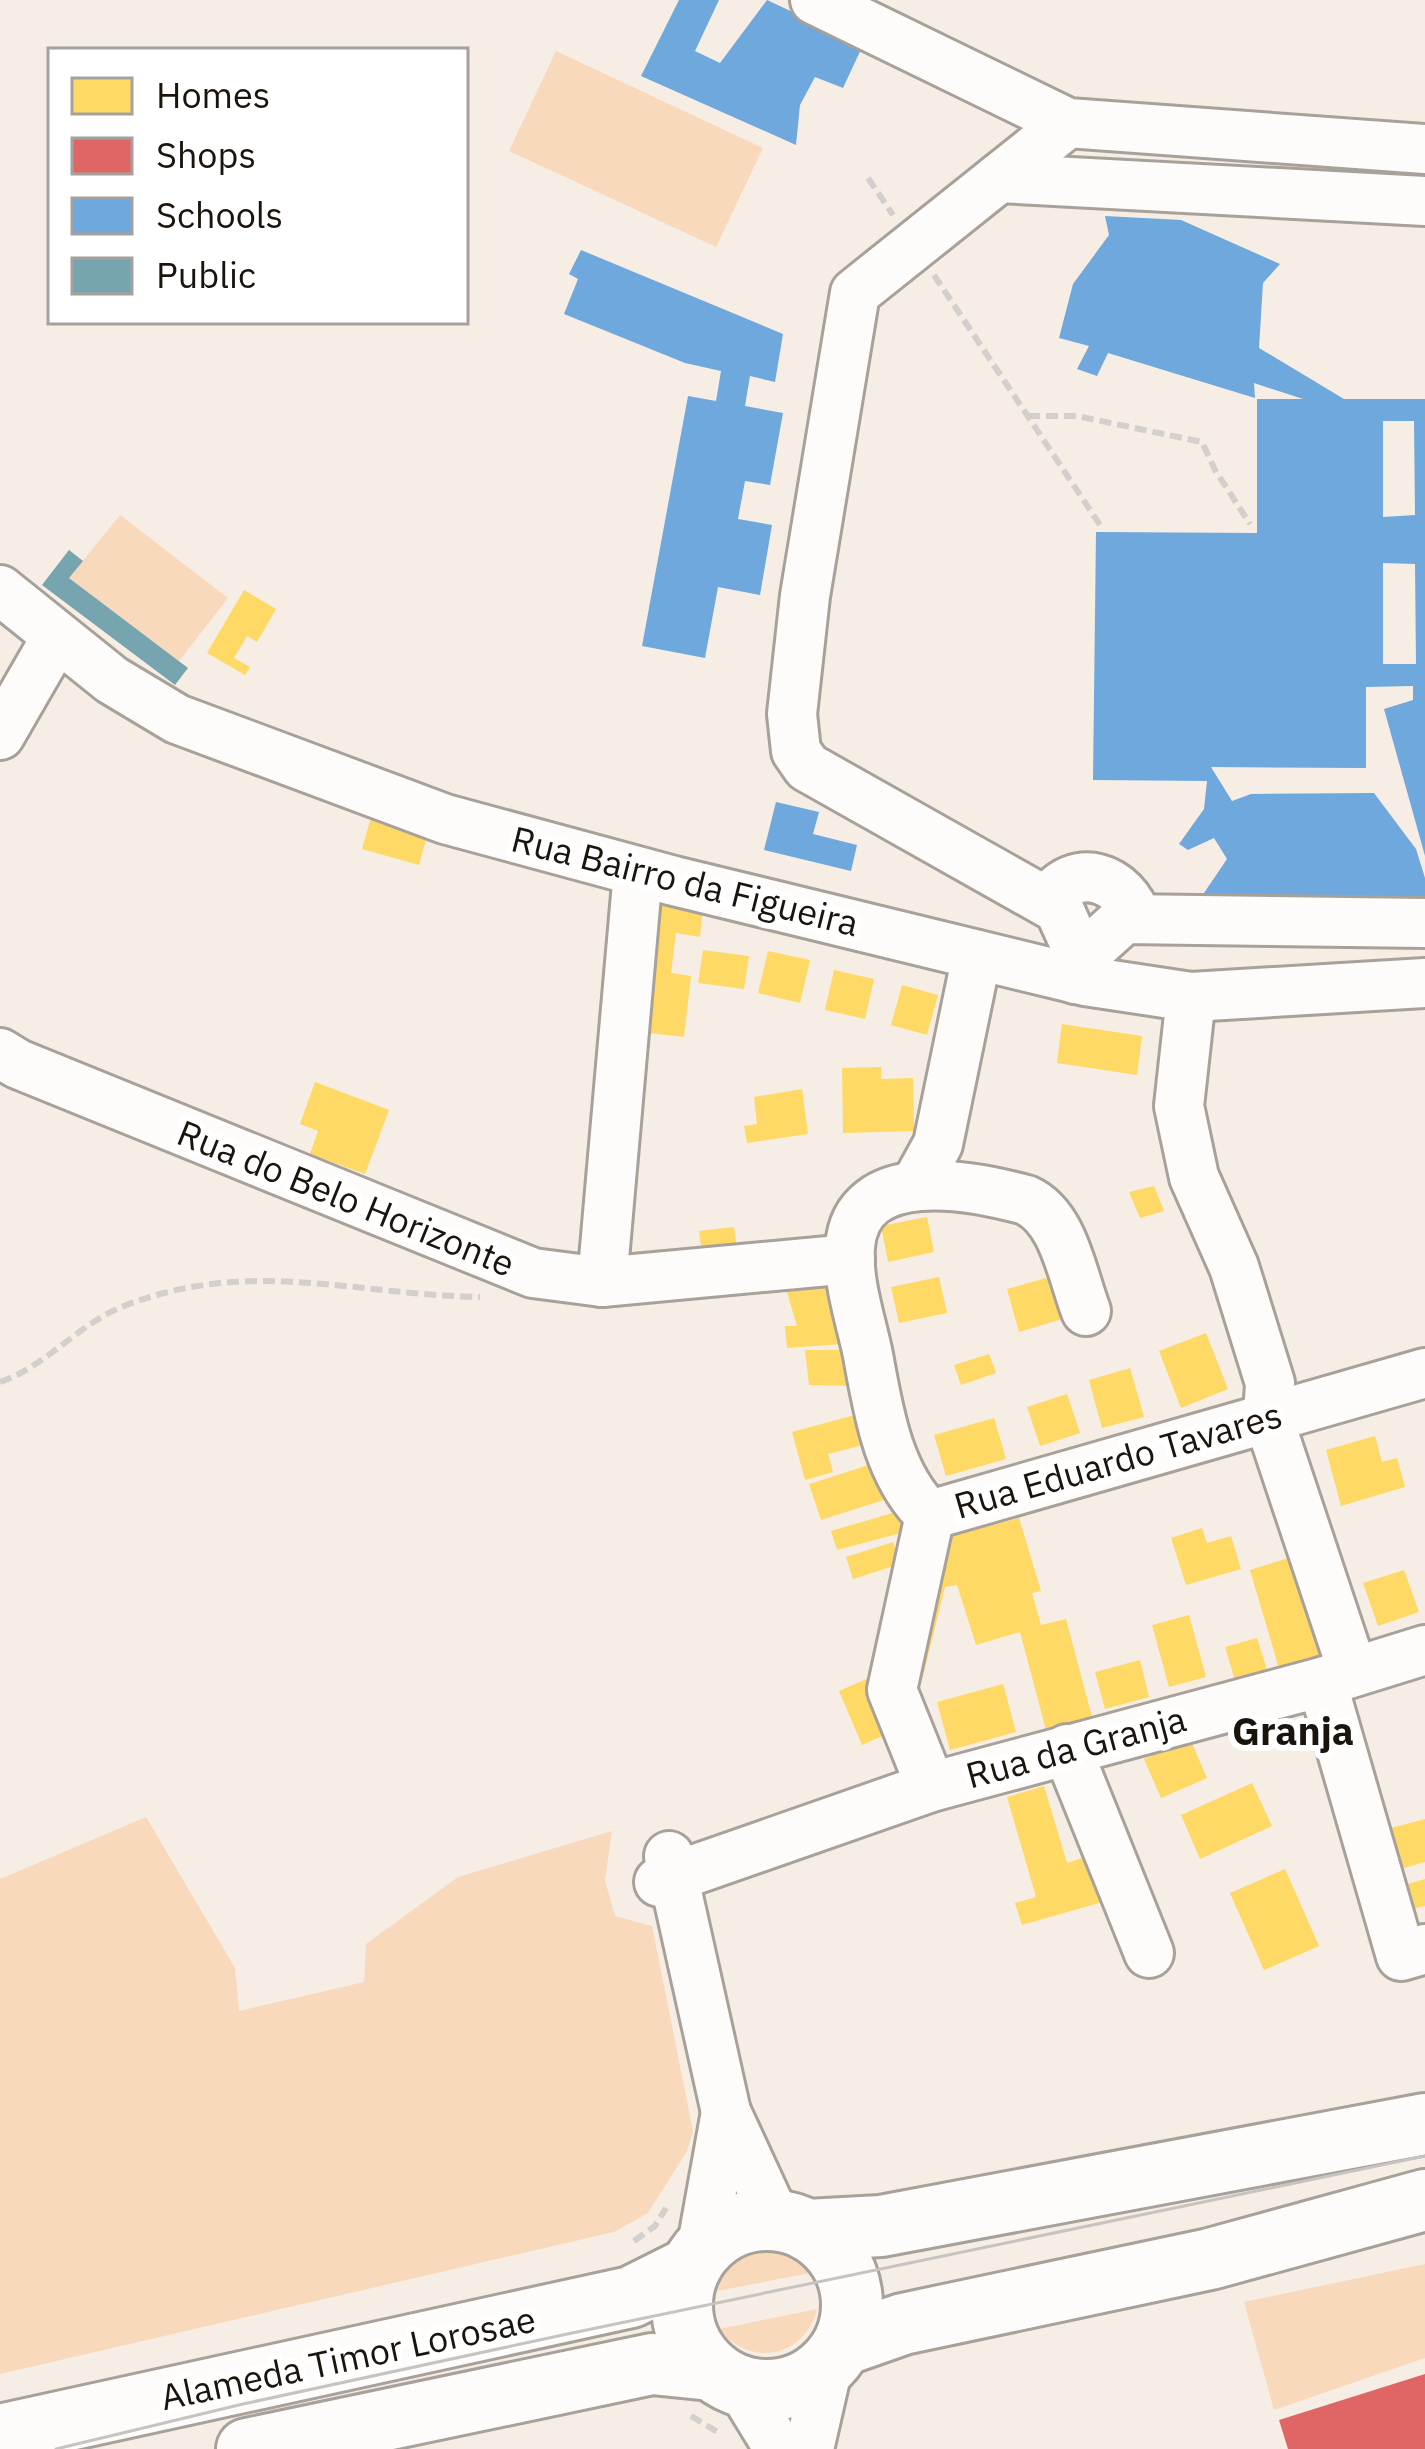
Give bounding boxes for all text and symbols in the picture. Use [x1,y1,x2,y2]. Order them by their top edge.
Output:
legend [48,48,468,324]
text: Homes [156,71,270,118]
text: Shops [156,131,256,178]
text: Schools [156,191,283,238]
text: Public [156,251,256,298]
street label: Rua Bairro da Figueira [507,815,863,946]
street label: Rua do Belo Horizonte [171,1108,522,1287]
street label: Rua Eduardo Tavares [949,1390,1287,1529]
street label: Rua da Granja [961,1695,1191,1798]
district label: Granja [1232,1705,1354,1756]
street label: Alameda Timor Lorosae [156,2295,540,2420]

